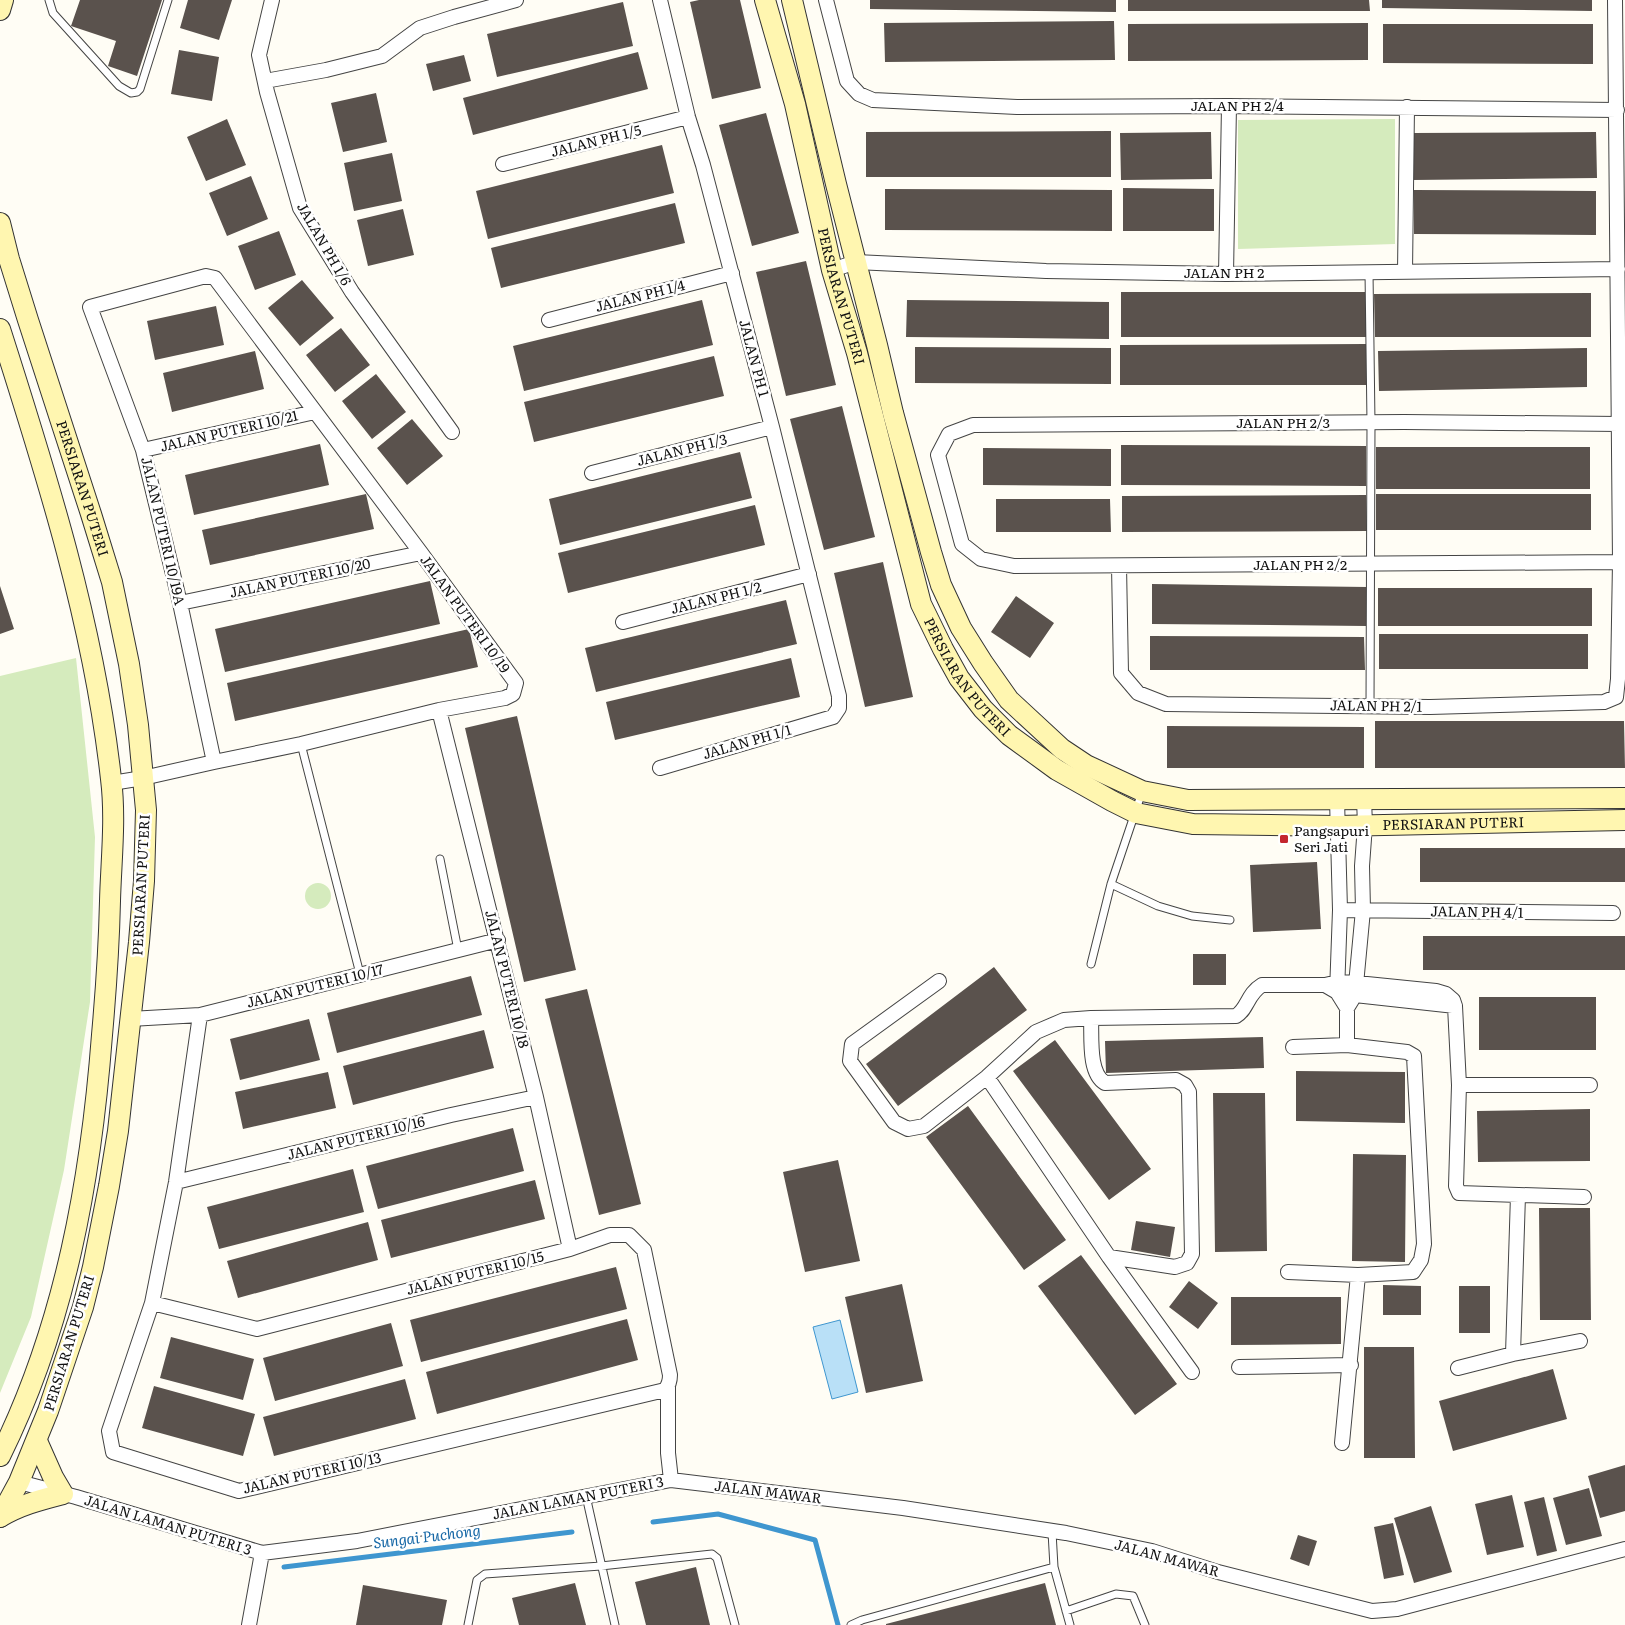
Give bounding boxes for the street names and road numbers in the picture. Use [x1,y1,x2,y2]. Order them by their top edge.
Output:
street label: JALAN PH 2/4 [1190,95,1284,115]
street label: JALAN PH 1/5 [548,119,643,161]
street label: JALAN PH 1/6 [293,198,357,289]
street label: PERSIARAN PUTERI [814,225,871,367]
street label: JALAN PH 2 [1184,262,1264,282]
street label: JALAN PH 1/4 [593,274,687,316]
street label: JALAN PH 1 [735,317,775,399]
street label: JALAN PUTERI 10/21 [158,404,300,456]
street label: JALAN PH 2/3 [1236,412,1330,432]
street label: PERSIARAN PUTERI [52,418,114,559]
street label: JALAN PH 1/3 [634,428,729,470]
street label: JALAN PUTERI 10/19A [137,455,191,608]
street label: JALAN PUTERI 10/19 [416,550,515,676]
street label: JALAN PUTERI 10/20 [228,552,372,602]
street label: JALAN PH 2/2 [1253,554,1347,574]
street label: JALAN PH 1/2 [668,576,763,618]
street label: PERSIARAN PUTERI [920,614,1016,740]
street label: JALAN PH 2/1 [1330,694,1423,716]
street label: JALAN PH 1/1 [700,719,794,763]
street label: PERSIARAN PUTERI [1382,811,1524,834]
street label: PERSIARAN PUTERI [126,814,154,956]
street label: JALAN PH 4/1 [1430,900,1524,922]
street label: JALAN PUTERI 10/18 [481,908,535,1050]
street label: JALAN PUTERI 10/17 [244,958,385,1012]
street label: JALAN PUTERI 10/16 [285,1110,427,1164]
street label: JALAN PUTERI 10/15 [404,1245,546,1299]
street label: PERSIARAN PUTERI [38,1272,98,1413]
street label: JALAN PUTERI 10/13 [241,1446,383,1498]
street label: JALAN LAMAN PUTERI 3 [490,1471,665,1523]
street label: JALAN MAWAR [713,1474,823,1508]
street label: JALAN LAMAN PUTERI 3 [82,1489,254,1559]
street label: JALAN MAWAR [1112,1533,1222,1581]

